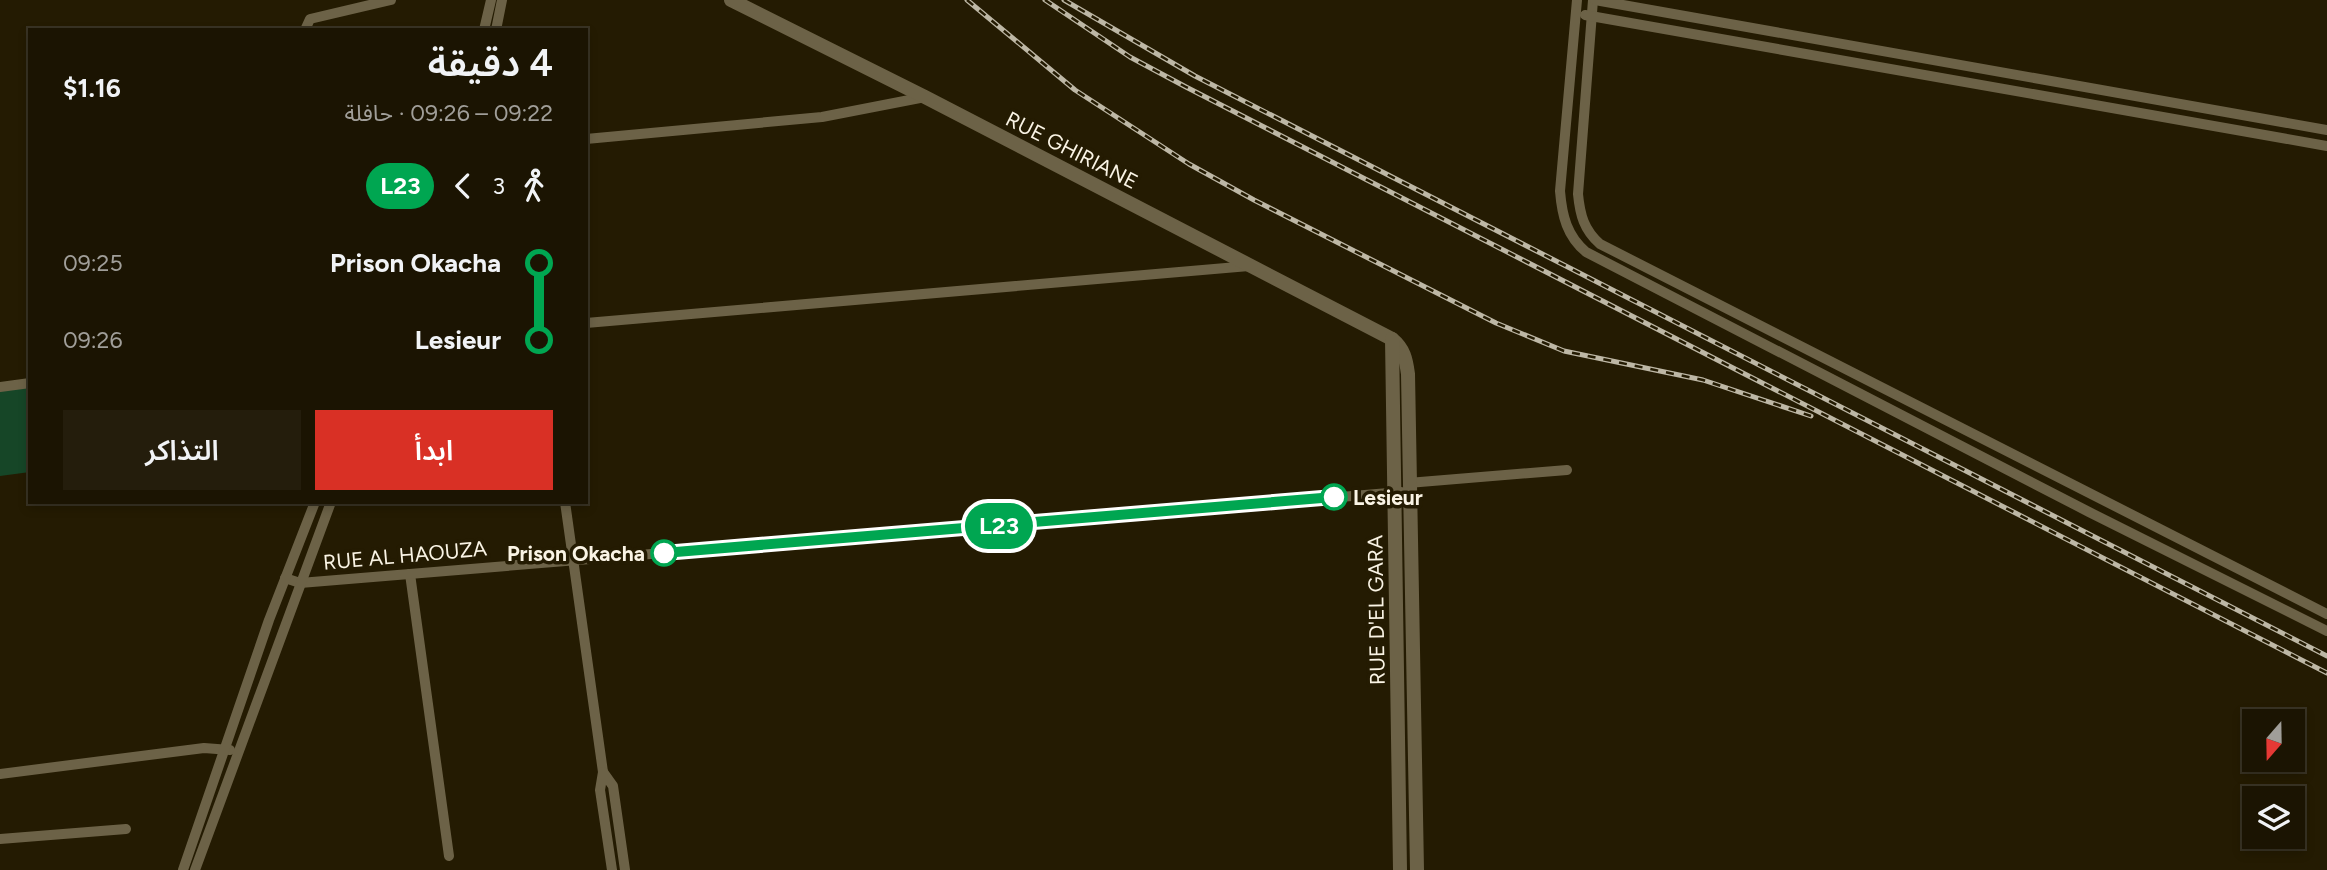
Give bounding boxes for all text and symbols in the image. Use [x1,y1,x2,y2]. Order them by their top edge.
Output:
text: 4 دقيقة [428,40,553,86]
text: $1.16 [63,72,121,104]
text: 09:22 – 09:26 · حافلة [344,99,553,127]
street label: RUE GHIRIANE [1002,106,1142,194]
icon: back [444,167,482,205]
icon: walk [515,167,553,205]
text: L23 [380,171,420,200]
text: 3 [492,172,505,200]
text: Prison Okacha [330,247,501,279]
text: 09:25 [63,249,123,277]
text: Lesieur [415,324,501,356]
text: 09:26 [63,326,122,354]
button: التذاكر [63,410,301,490]
button: ابدأ [315,410,553,490]
marker: Lesieur [1321,484,1347,510]
place label: Lesieur [1353,485,1423,510]
line badge: L23 [959,503,1039,549]
text: L23 [979,511,1019,540]
street label: RUE AL HAOUZA [322,535,488,575]
street label: RUE D'EL GARA [1362,535,1390,685]
marker: Prison Okacha [651,540,677,566]
place label: Prison Okacha [507,541,645,566]
north arrow [2242,709,2305,772]
map controls [2242,709,2305,849]
button: layers [2242,786,2305,849]

